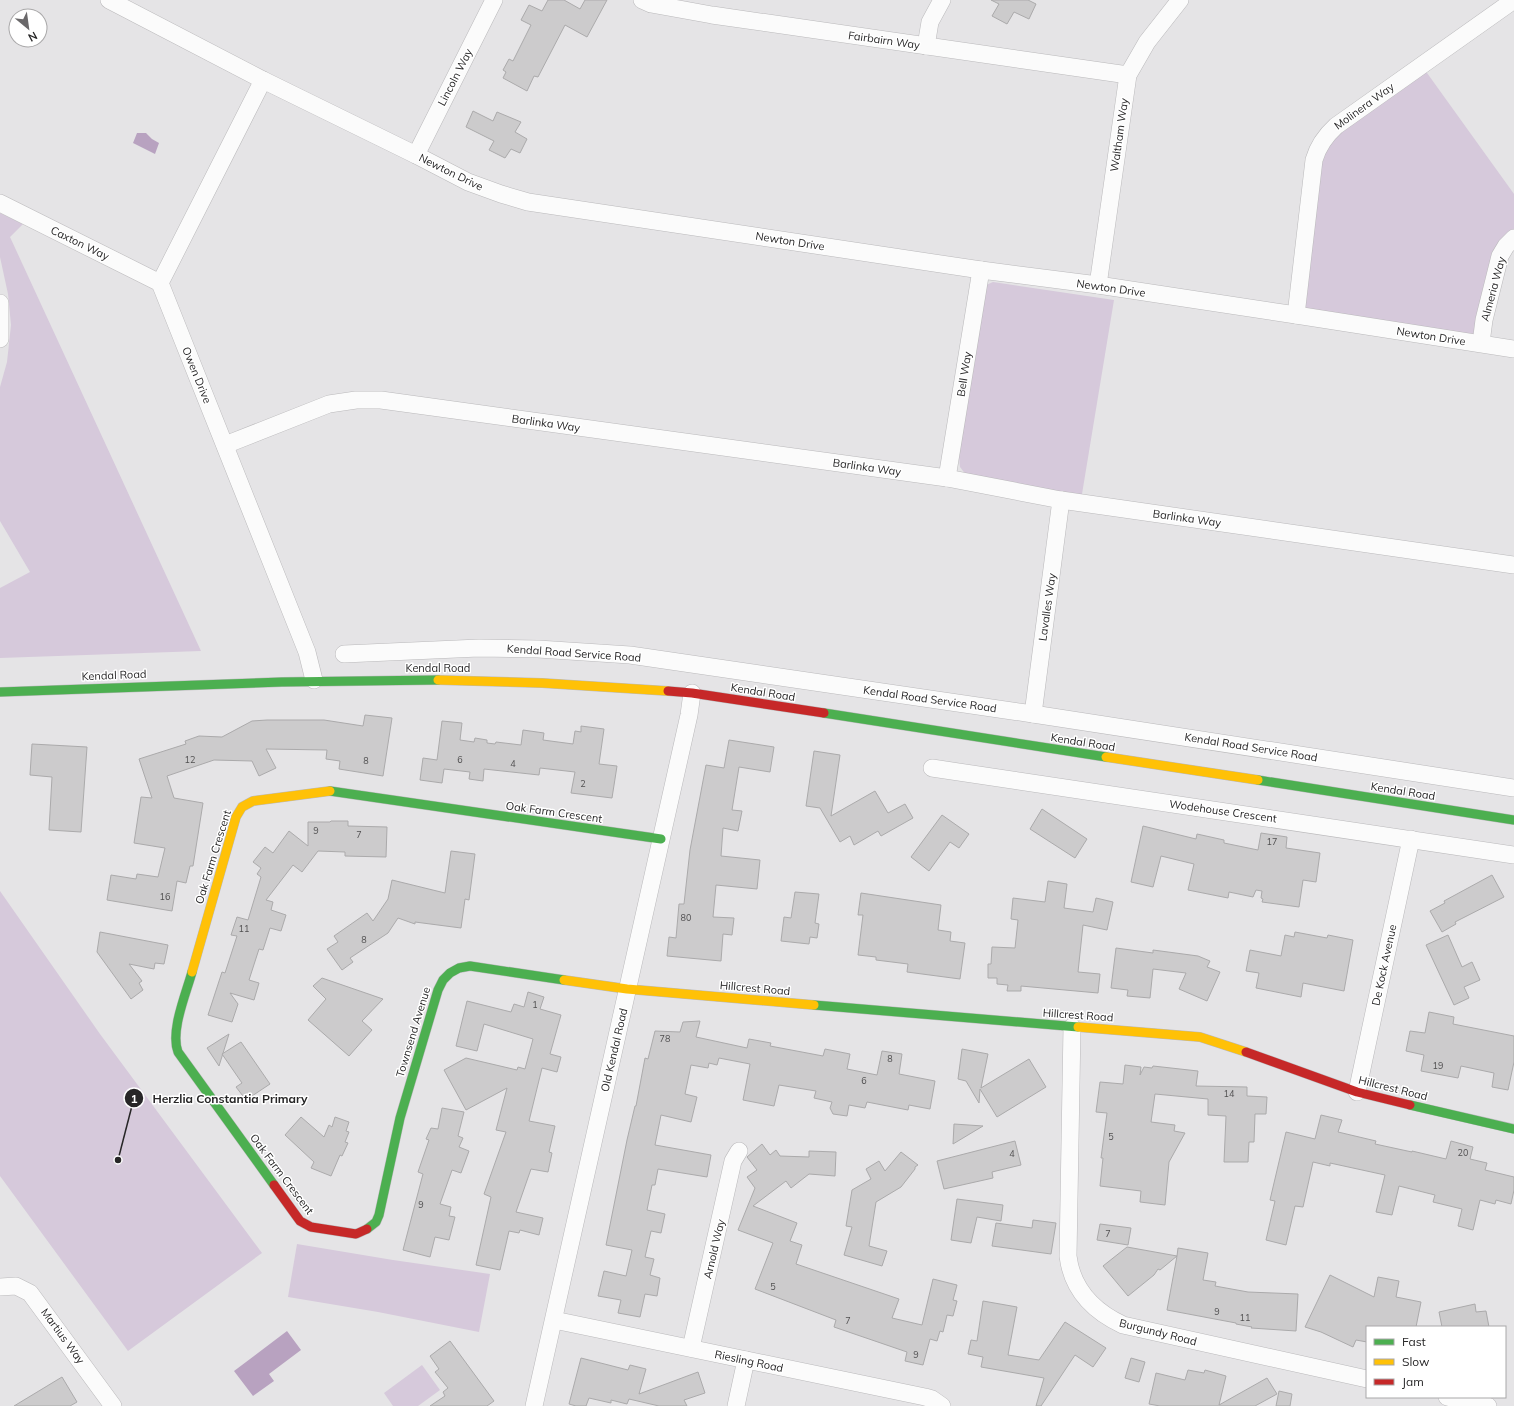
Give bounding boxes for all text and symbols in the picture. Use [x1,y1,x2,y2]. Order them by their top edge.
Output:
north arrow [8,8,48,48]
street label: Fairbairn Way [847,28,921,52]
text: N [26,29,40,45]
street label: Lincoln Way [435,46,476,108]
street label: Molinera Way [1331,79,1397,132]
street label: Waltham Way [1107,97,1131,173]
street label: Newton Drive [417,150,485,194]
street label: Caxton Way [49,223,112,263]
street label: Newton Drive [754,229,826,253]
street label: Almeria Way [1478,255,1508,323]
street label: Newton Drive [1075,276,1147,300]
street label: Newton Drive [1395,324,1467,348]
street label: Owen Drive [179,345,215,405]
street label: Bell Way [954,350,975,398]
street label: Barlinka Way [511,411,581,435]
street label: Barlinka Way [832,455,902,479]
street label: Barlinka Way [1152,506,1222,530]
street label: Lavalles Way [1035,572,1059,642]
street label: Kendal Road Service Road [506,641,642,665]
street label: Kendal Road [406,661,470,675]
street label: Kendal Road [81,667,147,683]
street label: Kendal Road [730,680,796,704]
street label: Kendal Road Service Road [862,683,998,715]
street label: Kendal Road [1050,730,1116,754]
street label: Kendal Road Service Road [1183,730,1319,764]
house number: 12 [185,754,195,765]
house number: 6 [457,754,463,765]
house number: 8 [363,755,369,766]
house number: 4 [510,758,516,769]
house number: 2 [580,778,586,789]
street label: Kendal Road [1370,779,1436,803]
street label: Wodehouse Crescent [1168,797,1278,825]
street label: Oak Farm Crescent [505,798,603,826]
street label: Oak Farm Crescent [192,808,234,906]
house number: 9 [313,825,319,836]
house number: 7 [356,829,362,840]
house number: 17 [1267,836,1277,847]
house number: 16 [160,891,170,902]
house number: 80 [681,912,691,923]
house number: 11 [239,923,249,934]
street label: De Kock Avenue [1369,923,1399,1007]
house number: 8 [361,934,367,945]
street label: Hillcrest Road [719,978,791,998]
street label: Townsend Avenue [393,985,433,1079]
house number: 1 [532,999,538,1010]
street label: Hillcrest Road [1042,1006,1114,1024]
street label: Old Kendal Road [598,1007,630,1093]
house number: 78 [660,1033,670,1044]
house number: 8 [887,1053,893,1064]
house number: 19 [1433,1060,1443,1071]
street label: Hillcrest Road [1357,1073,1429,1103]
house number: 6 [861,1075,867,1086]
callout: Herzlia Constantia Primary [124,1086,316,1110]
house number: 14 [1224,1088,1235,1099]
text: 1 [130,1091,138,1106]
text: Herzlia Constantia Primary [152,1091,308,1106]
street label: Oak Farm Crescent [247,1131,317,1217]
house number: 5 [1108,1131,1114,1142]
house number: 20 [1458,1147,1468,1158]
house number: 4 [1009,1148,1015,1159]
house number: 9 [418,1199,424,1210]
street label: Arnold Way [700,1218,728,1280]
house number: 7 [1105,1228,1111,1239]
house number: 5 [770,1281,776,1292]
street label: Martius Way [38,1305,88,1367]
house number: 9 [1214,1306,1220,1317]
house number: 11 [1240,1312,1250,1323]
house number: 7 [845,1315,851,1326]
street label: Burgundy Road [1118,1316,1198,1348]
legend [1366,1326,1506,1398]
text: Fast [1402,1334,1426,1349]
street label: Riesling Road [713,1347,785,1375]
house number: 9 [913,1349,919,1360]
text: Slow [1402,1354,1430,1369]
text: Jam [1402,1374,1424,1389]

